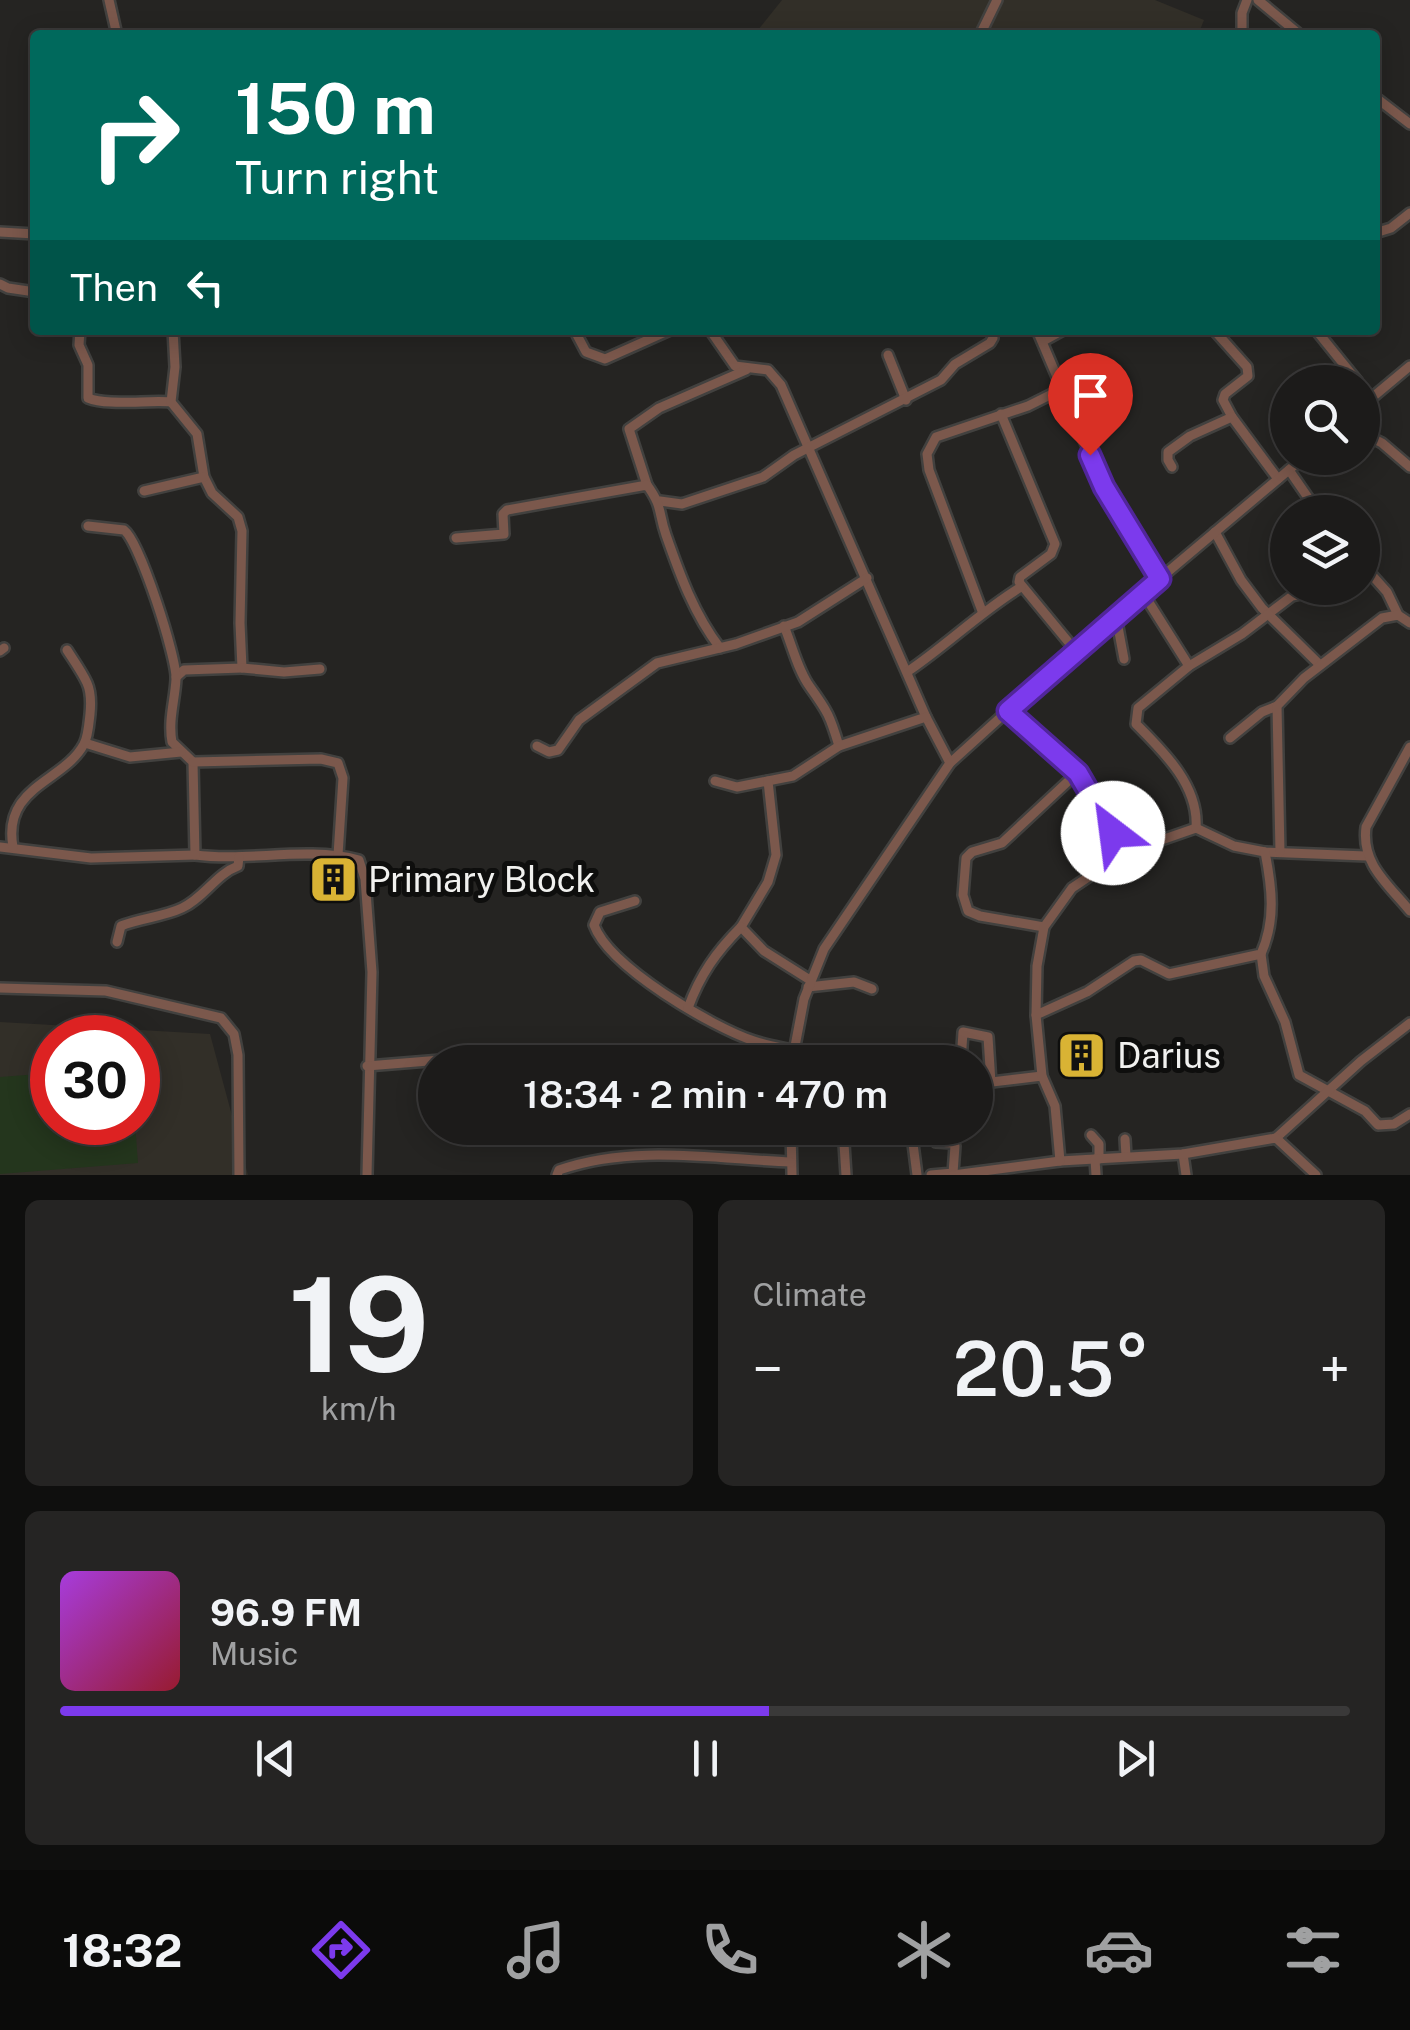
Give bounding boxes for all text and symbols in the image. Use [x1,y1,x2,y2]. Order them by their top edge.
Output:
text: 150 m [235,67,436,150]
icon: right [70,70,200,200]
text: Turn right [235,151,439,204]
icon: left [178,260,233,315]
text: Then [70,265,158,310]
pin [1048,353,1133,456]
map controls [1270,365,1380,605]
button: search [1270,365,1380,475]
icon: arrive [1063,368,1118,423]
button: layers [1270,495,1380,605]
position arrow [1061,781,1165,885]
building icon: Primary Block [307,853,359,905]
place label: Primary Block [368,859,595,900]
speed limit sign: 30 [30,1015,160,1145]
building icon: Darius [1056,1029,1108,1081]
place label: Darius [1117,1035,1221,1076]
text: 18:34 · 2 min · 470 m [523,1072,888,1117]
text: 19 [288,1249,429,1401]
text: Climate [753,1276,867,1313]
text: 20.5° [953,1325,1150,1413]
text: − [753,1337,783,1401]
text: + [1320,1337,1350,1401]
text: km/h [321,1390,396,1427]
text: 96.9 FM [210,1590,362,1635]
text: Music [210,1635,298,1672]
icon: previous [248,1731,303,1786]
icon: pause [678,1731,733,1786]
icon: next [1108,1731,1163,1786]
icon: directions [306,1915,376,1985]
icon: music [501,1915,571,1985]
icon: phone [695,1915,765,1985]
icon: climate [889,1915,959,1985]
icon: car [1084,1915,1154,1985]
icon: filters [1278,1915,1348,1985]
text: 18:32 [62,1924,182,1977]

